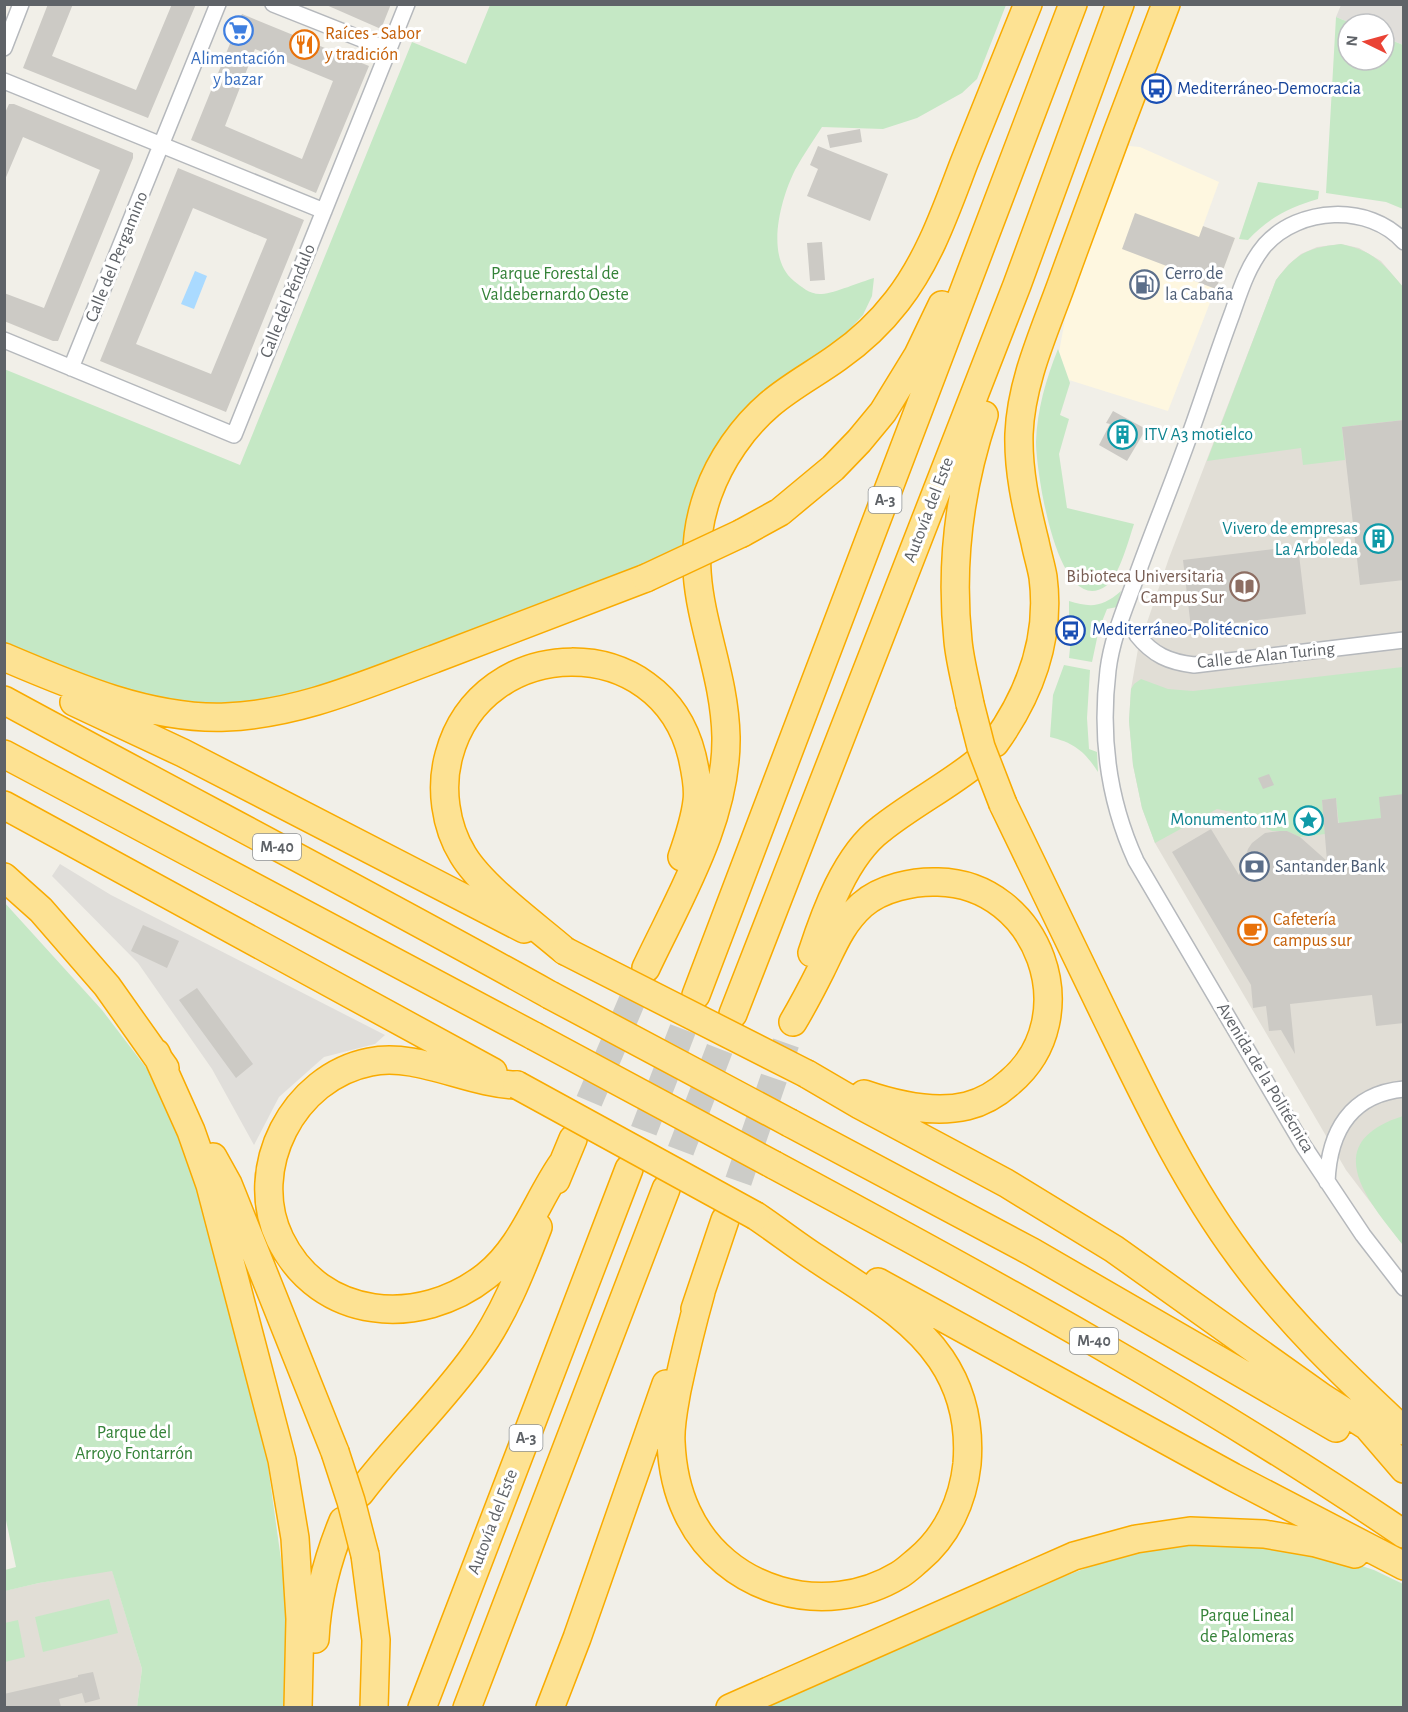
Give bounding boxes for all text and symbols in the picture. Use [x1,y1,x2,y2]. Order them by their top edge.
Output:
north arrow [1336,12,1396,72]
supermarket icon: Alimentación y bazar [222,14,254,46]
place label: Raíces - Sabor y tradición [324,25,421,64]
restaurant icon: Raíces - Sabor y tradición [288,28,320,60]
text: N [1344,35,1361,47]
place label: Alimentación y bazar [191,50,285,89]
bus stop icon: Mediterráneo-Democracia [1140,73,1172,105]
place label: Mediterráneo-Democracia [1177,80,1361,98]
street label: Calle del Pergamino [83,189,151,325]
street label: Calle del Péndulo [257,241,319,360]
park label: Parque Forestal de Valdebernardo Oeste [481,265,629,304]
place label: Cerro de la Cabaña [1165,265,1233,304]
fuel station icon: Cerro de la Cabaña [1128,268,1160,300]
building icon: ITV A3 motielco [1107,419,1139,451]
place label: ITV A3 motielco [1144,426,1253,444]
street label: Autovía del Este [901,455,957,565]
road number: A-3 [868,487,902,513]
place label: Vivero de empresas La Arboleda [1222,520,1358,559]
building icon: Vivero de empresas La Arboleda [1363,523,1395,555]
place label: Bibioteca Universitaria Campus Sur [1066,568,1224,607]
library icon: Bibioteca Universitaria Campus Sur [1229,571,1261,603]
bus stop icon: Mediterráneo-Politécnico [1055,614,1087,646]
place label: Mediterráneo-Politécnico [1092,621,1269,639]
street label: Calle de Alan Turing [1196,640,1336,672]
place icon: Monumento 11M [1292,804,1324,836]
place label: Monumento 11M [1170,811,1287,829]
road number: M-40 [253,834,301,860]
bank icon: Santander Bank [1238,851,1270,883]
place label: Santander Bank [1275,858,1386,876]
place label: Cafetería campus sur [1273,911,1352,950]
cafe icon: Cafetería campus sur [1236,914,1268,946]
street label: Avenida de la Politécnica [1213,1000,1317,1156]
road number: M-40 [1070,1328,1118,1354]
park label: Parque del Arroyo Fontarrón [75,1424,193,1463]
road number: A-3 [510,1425,542,1451]
street label: Autovía del Este [465,1467,521,1577]
park label: Parque Lineal de Palomeras [1200,1607,1294,1646]

